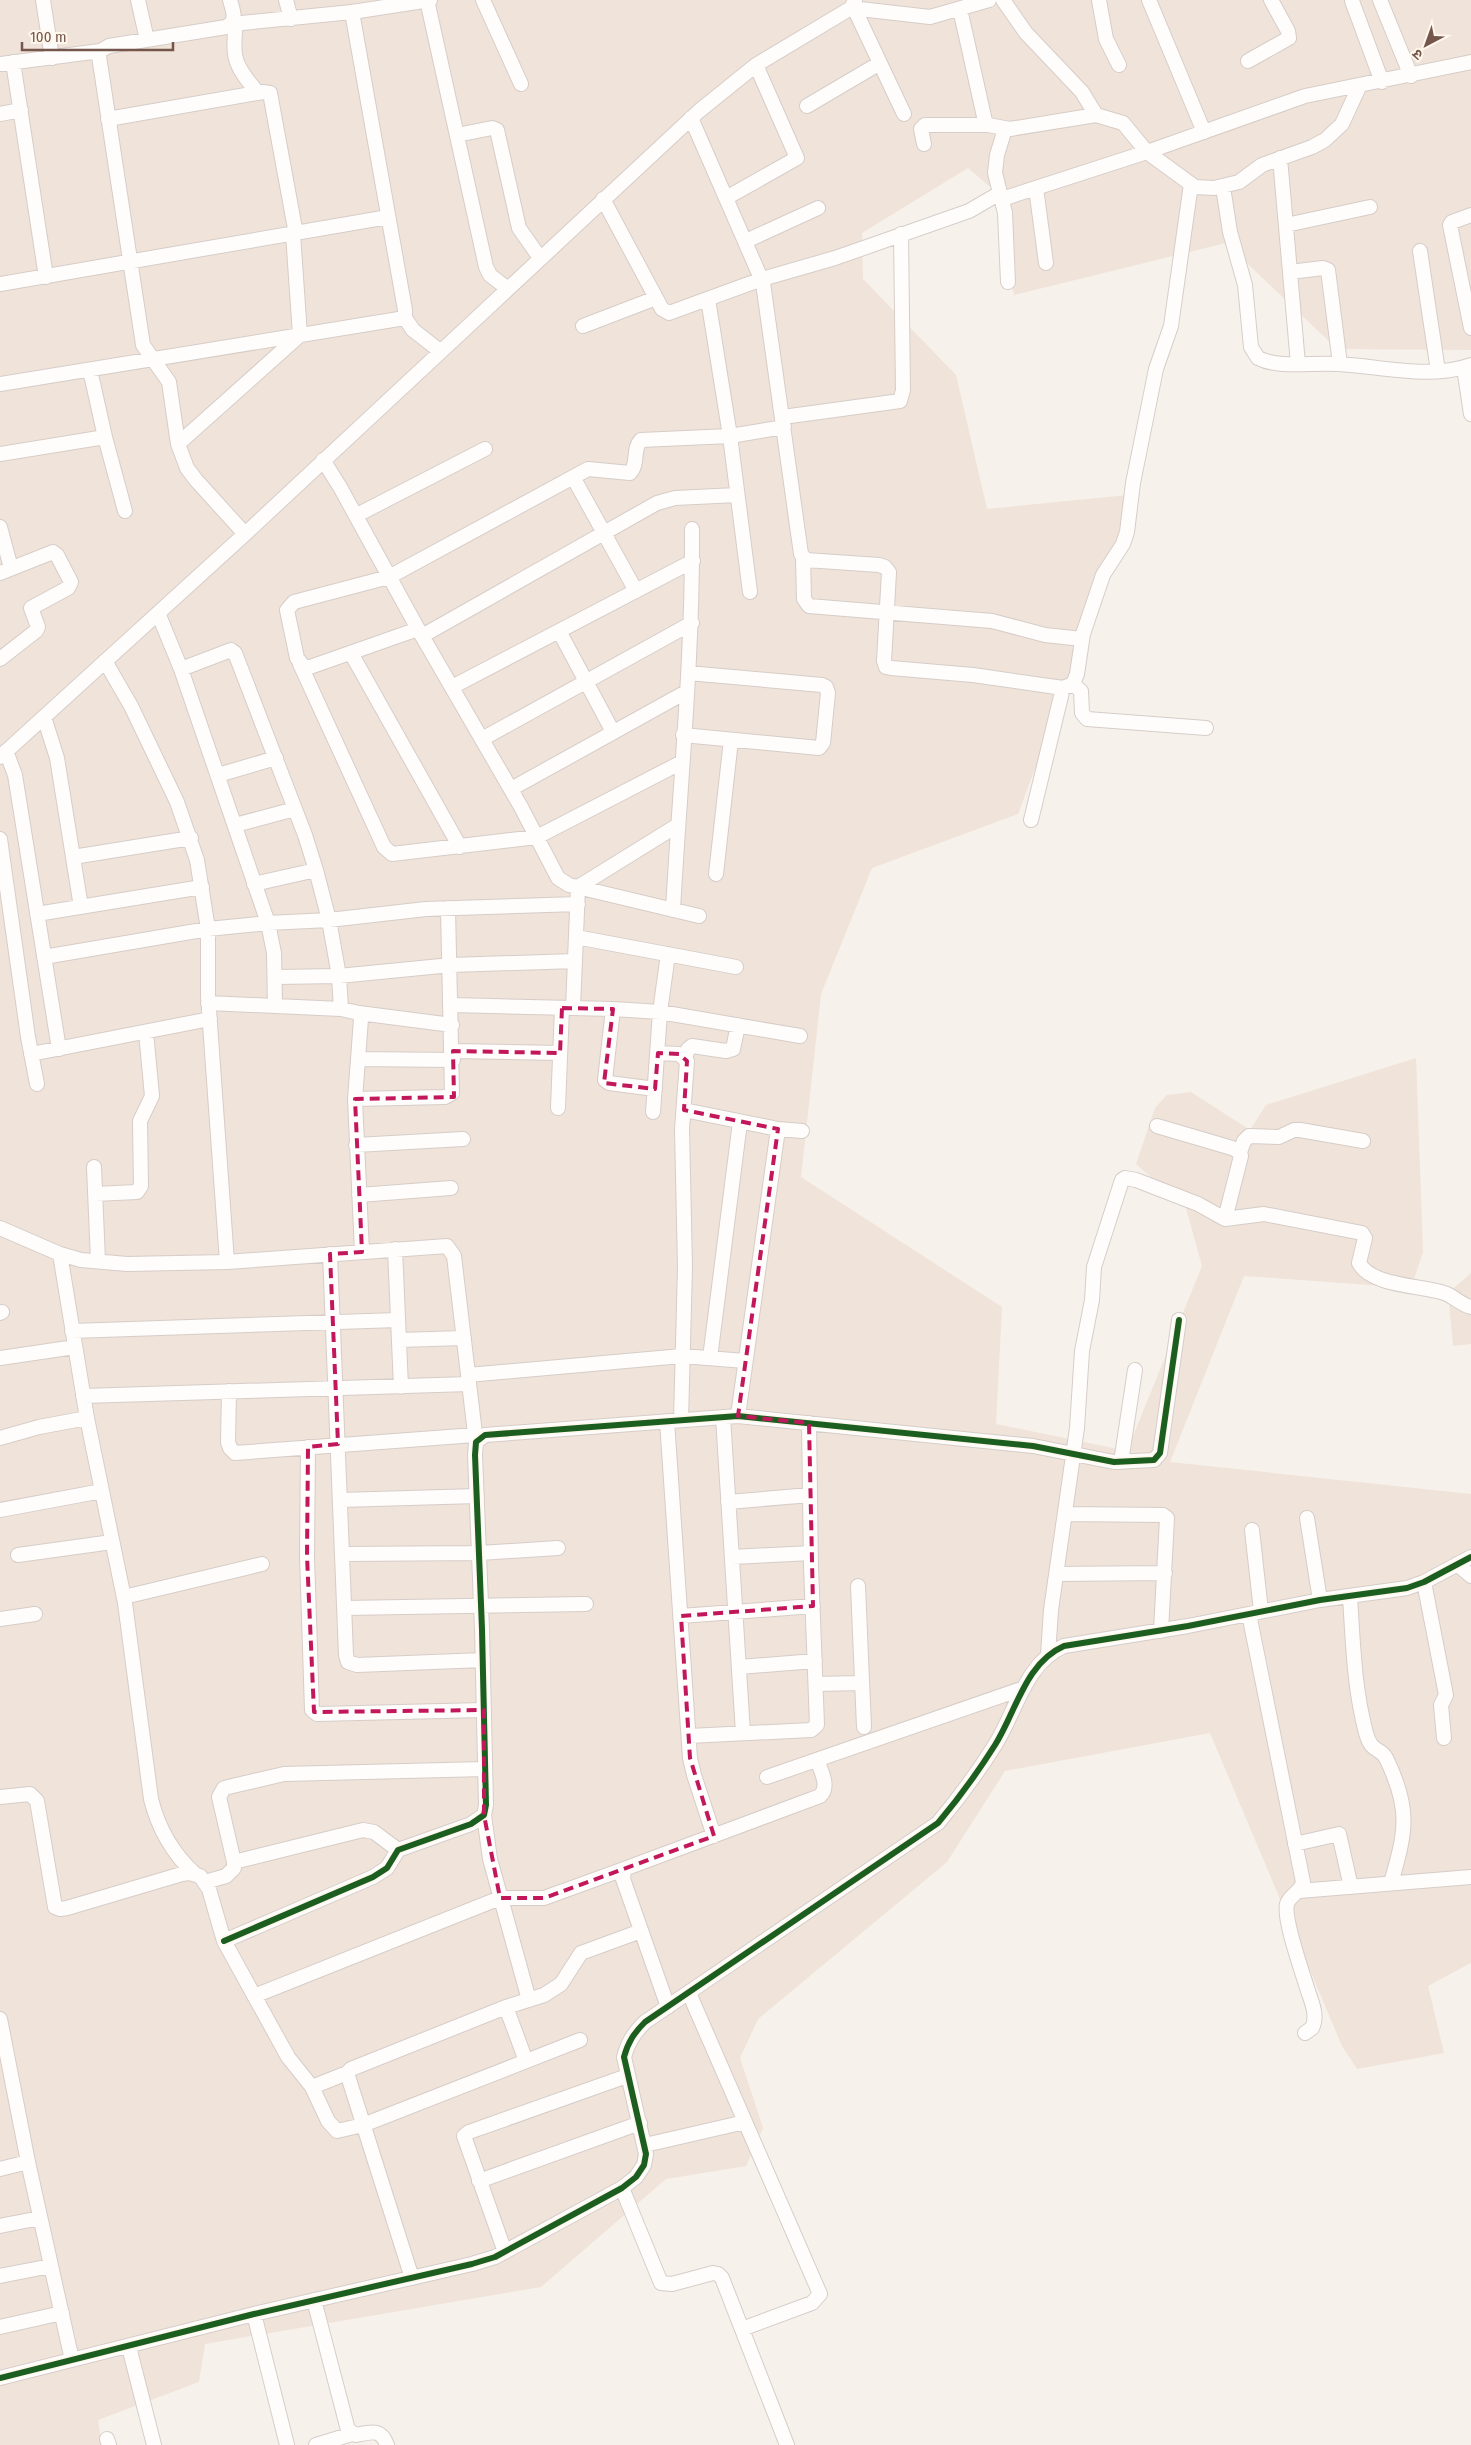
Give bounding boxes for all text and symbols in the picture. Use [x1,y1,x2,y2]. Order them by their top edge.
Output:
scale bar [22,20,174,52]
north arrow [1401,20,1451,70]
text: 100 m [30,28,67,46]
text: उ [1409,45,1426,64]

